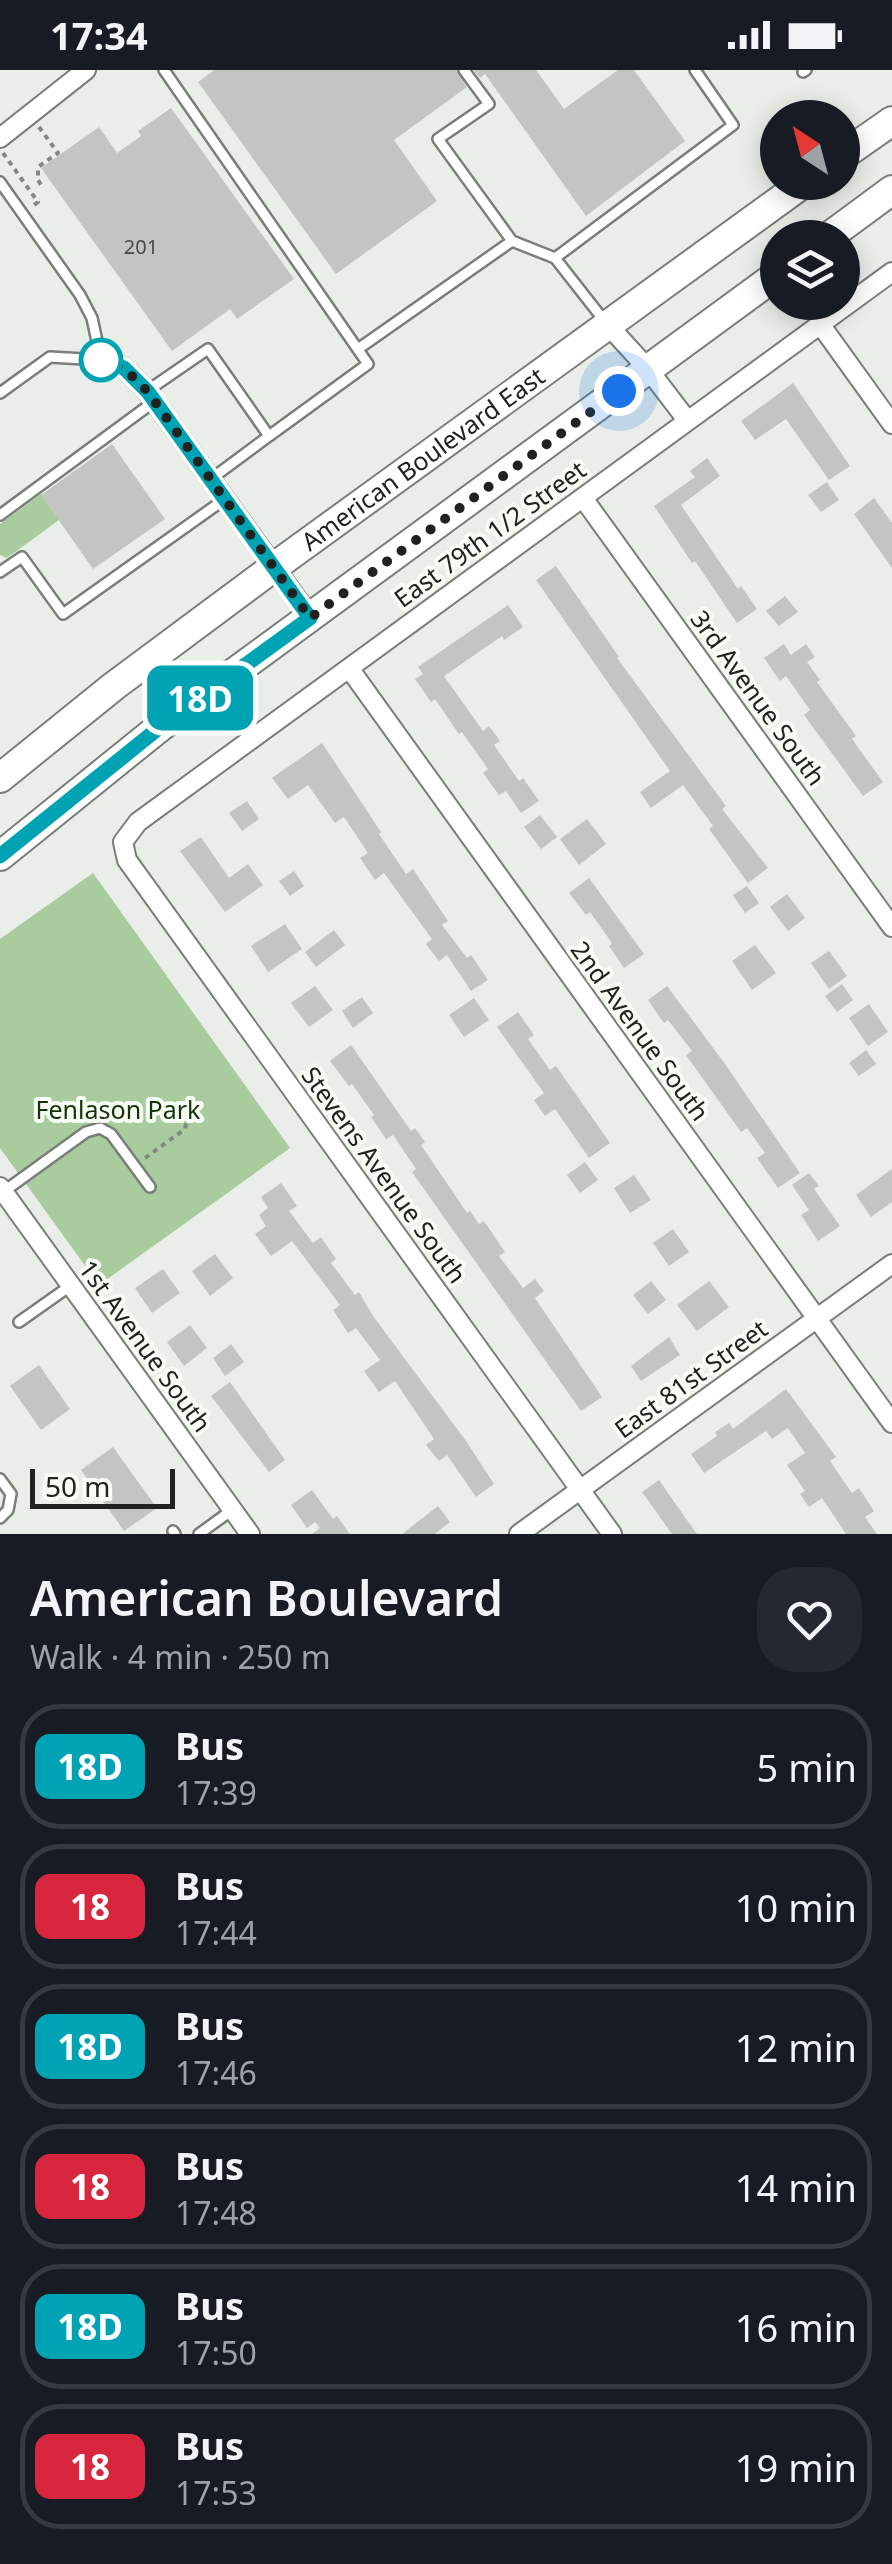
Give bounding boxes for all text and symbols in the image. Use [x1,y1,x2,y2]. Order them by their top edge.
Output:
text: 17:34 [50,9,148,61]
north arrow [760,100,860,200]
map controls [760,100,860,320]
button: layers [760,220,860,320]
house number: 201 [124,233,158,260]
unlabelled marker [80,339,122,381]
street label: American Boulevard East [294,358,551,558]
your location [594,366,644,416]
street label: East 79th 1/2 Street [387,452,592,614]
street label: 3rd Avenue South [684,603,834,792]
line badge: 18D [142,666,258,730]
text: 18D [167,675,233,722]
street label: 2nd Avenue South [564,934,718,1127]
street label: Stevens Avenue South [295,1059,475,1290]
park label: Fenlason Park [36,1092,201,1126]
street label: 1st Avenue South [72,1253,220,1438]
street label: East 81st Street [607,1311,774,1445]
scale bar [30,1464,175,1508]
text: 50 m [45,1467,111,1505]
text: American Boulevard [30,1565,503,1630]
button: heart [757,1567,862,1672]
text: Walk · 4 min · 250 m [30,1635,331,1678]
text: Bus [175,1719,244,1771]
text: 5 min [757,1741,857,1793]
text: 18D [57,1743,123,1790]
text: 17:39 [175,1771,257,1814]
text: Bus [175,1859,244,1911]
text: 10 min [735,1881,857,1933]
text: 18 [70,1883,110,1930]
text: 17:44 [175,1911,257,1954]
text: Bus [175,1999,244,2051]
text: 12 min [735,2021,857,2073]
text: 18D [57,2023,123,2070]
text: 17:46 [175,2051,257,2094]
text: Bus [175,2139,244,2191]
text: 14 min [735,2161,857,2213]
text: 18 [70,2163,110,2210]
text: 17:48 [175,2191,257,2234]
text: Bus [175,2279,244,2331]
text: 16 min [735,2301,857,2353]
text: 18D [57,2303,123,2350]
text: 17:50 [175,2331,257,2374]
text: Bus [175,2419,244,2471]
text: 19 min [735,2441,857,2493]
text: 18 [70,2443,110,2490]
text: 17:53 [175,2471,257,2514]

